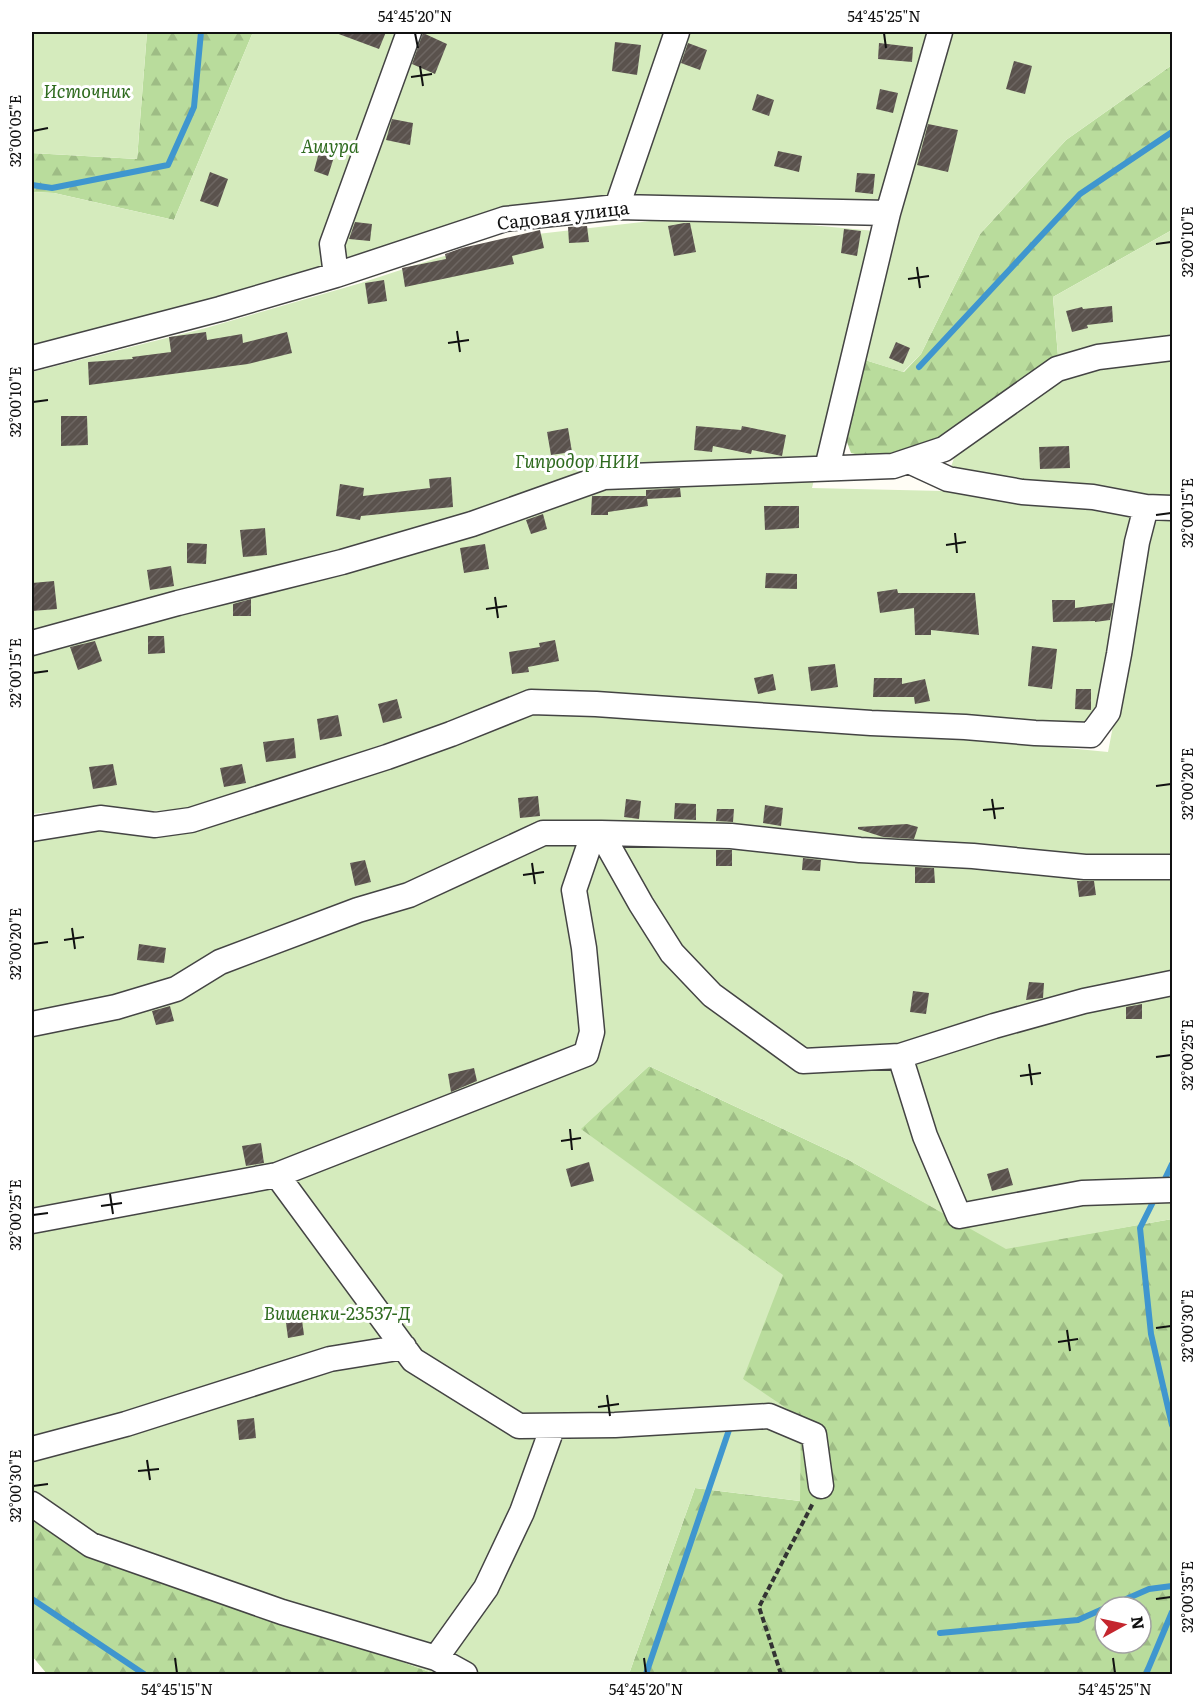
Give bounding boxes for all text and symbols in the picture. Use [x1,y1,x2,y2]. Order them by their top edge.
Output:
text: 54°45'20"N [378,4,452,27]
text: 54°45'25"N [847,4,921,27]
park label: Источник [43,77,131,104]
text: 32°00'05"E [3,95,26,167]
park label: Ашура [301,132,360,159]
street label: Садовая улица [495,193,631,236]
text: 32°00'10"E [1175,206,1198,278]
text: 32°00'10"E [3,366,26,438]
park label: Гипродор НИИ [515,447,640,474]
text: 32°00'15"E [1175,478,1198,548]
text: 32°00'15"E [3,638,26,708]
text: 32°00'20"E [1175,748,1198,820]
text: 32°00'20"E [3,908,26,980]
text: 32°00'25"E [1175,1019,1198,1091]
text: 32°00'25"E [3,1179,26,1251]
text: 32°00'30"E [1175,1289,1198,1363]
park label: Вишенки-23537-Д [263,1299,411,1326]
text: 32°00'30"E [3,1449,26,1523]
text: 32°00'35"E [1175,1561,1198,1633]
north arrow [1093,1595,1153,1655]
text: N [1126,1614,1152,1631]
text: 54°45'15"N [141,1677,213,1700]
text: 54°45'20"N [609,1677,683,1700]
text: 54°45'25"N [1078,1677,1152,1700]

